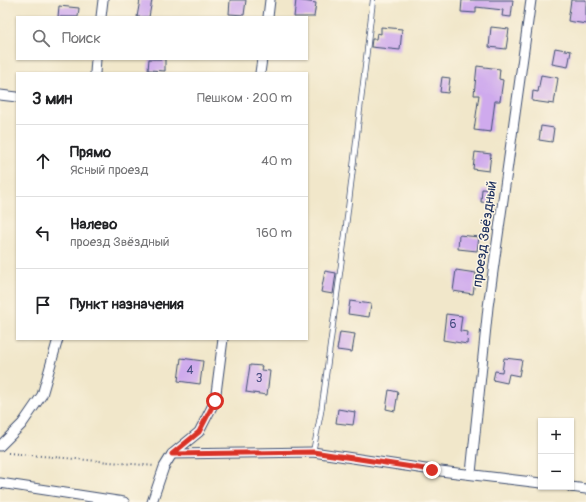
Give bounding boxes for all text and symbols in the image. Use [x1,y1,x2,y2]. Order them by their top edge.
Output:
search box [16,16,308,60]
icon: search [30,27,52,49]
text: Поиск [62,29,101,48]
text: 3 мин [32,88,72,109]
text: Пешком · 200 m [197,90,292,106]
text: Прямо [70,143,111,162]
icon: ahead [32,150,54,172]
text: 40 m [261,153,292,169]
text: Ясный проезд [70,162,148,178]
street label: проезд Звёздный [469,180,500,288]
text: Налево [70,215,117,234]
icon: left [32,222,54,244]
text: 160 m [256,225,292,241]
text: проезд Звёздный [70,234,169,250]
icon: arrive [32,294,54,316]
text: Пункт назначения [70,295,184,314]
house number: 6 [450,317,457,332]
house number: 4 [187,363,194,378]
house number: 3 [256,371,263,386]
route start [206,392,224,410]
map controls [538,418,574,490]
button: + [538,418,574,454]
button: − [538,454,574,490]
route end [423,461,441,479]

